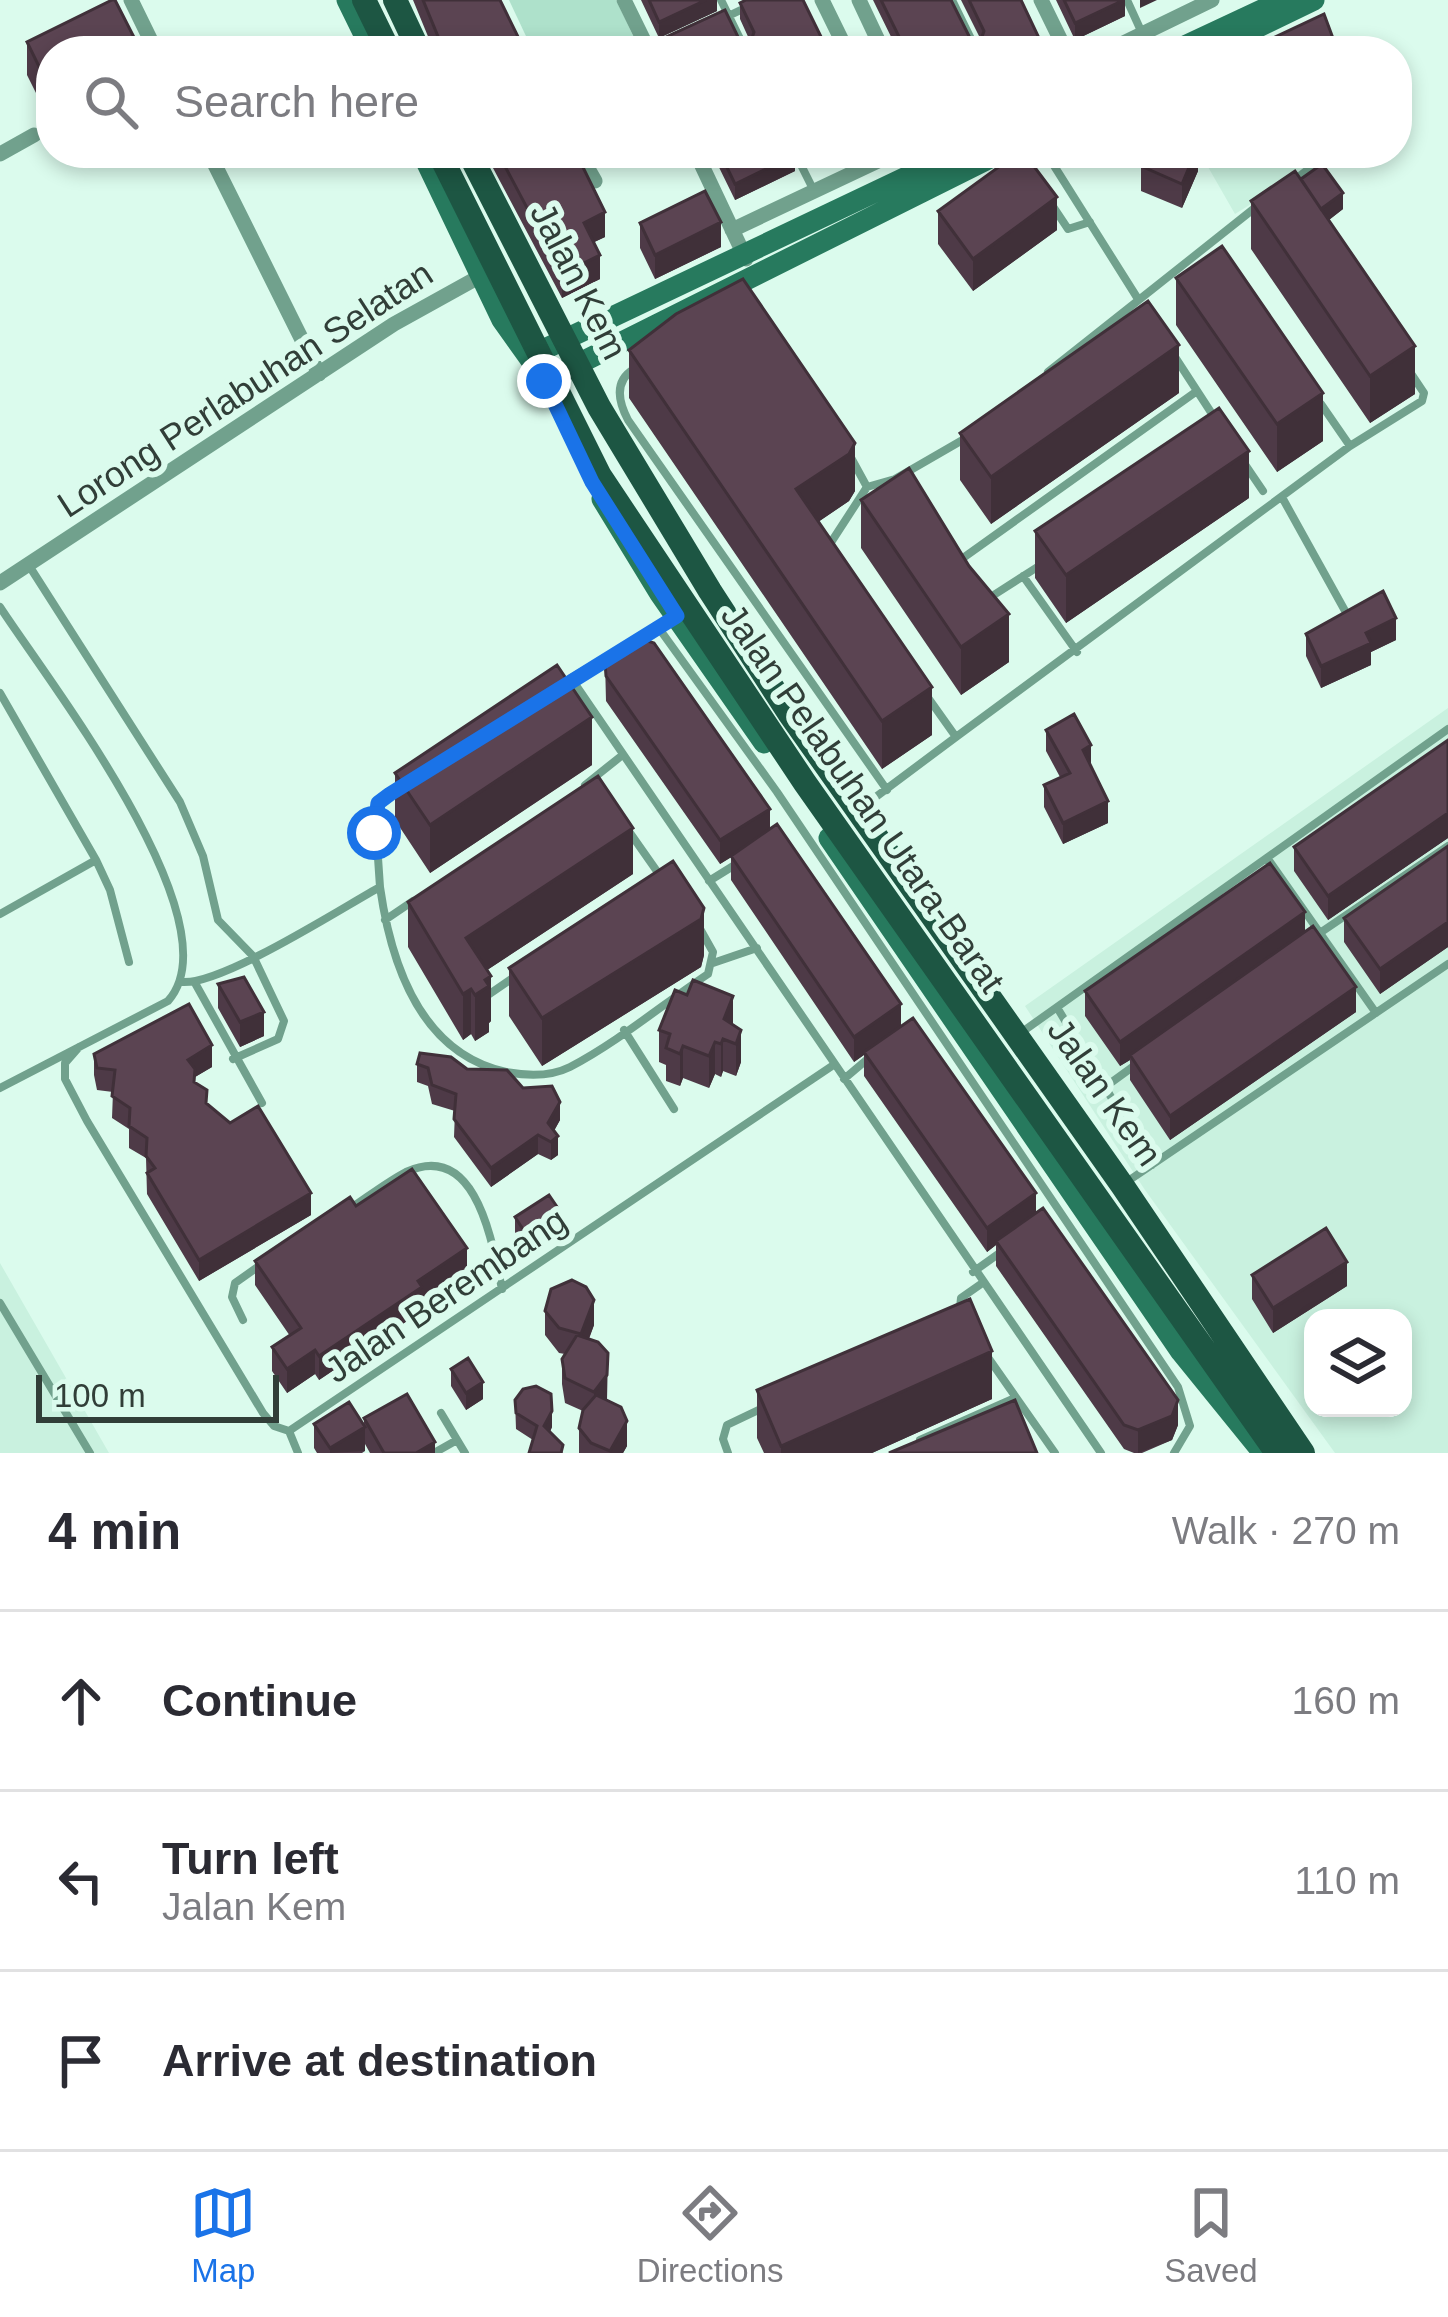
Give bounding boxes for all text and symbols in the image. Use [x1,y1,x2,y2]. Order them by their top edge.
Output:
search box [36,36,1412,168]
icon: search [78,69,144,135]
text: Search here [174,76,419,127]
street label: Jalan Kem [522,196,636,366]
street label: Lorong Perlabuhan Selatan [50,252,440,526]
route end [517,354,571,408]
street label: Jalan Pelabuhan Utara-Barat [713,596,1013,1000]
route start [347,806,401,860]
street label: Jalan Kem [1039,1011,1171,1173]
street label: Jalan Berembang [318,1199,574,1391]
map controls [1304,1309,1412,1417]
button: layers [1304,1309,1412,1417]
scale bar [36,1369,279,1422]
text: 100 m [54,1377,146,1414]
text: 4 min [48,1503,181,1560]
text: Walk · 270 m [1172,1509,1400,1552]
icon: ahead [48,1668,114,1734]
text: Continue [162,1675,357,1726]
text: 160 m [1292,1679,1400,1722]
text: Turn left [162,1833,339,1884]
icon: left [48,1848,114,1914]
text: 110 m [1295,1859,1400,1902]
text: Jalan Kem [162,1885,346,1928]
icon: arrive [48,2028,114,2094]
text: Arrive at destination [162,2035,597,2086]
tab: Map [190,2180,256,2290]
tab: Directions [637,2180,784,2290]
tab: Saved [1164,2180,1258,2290]

